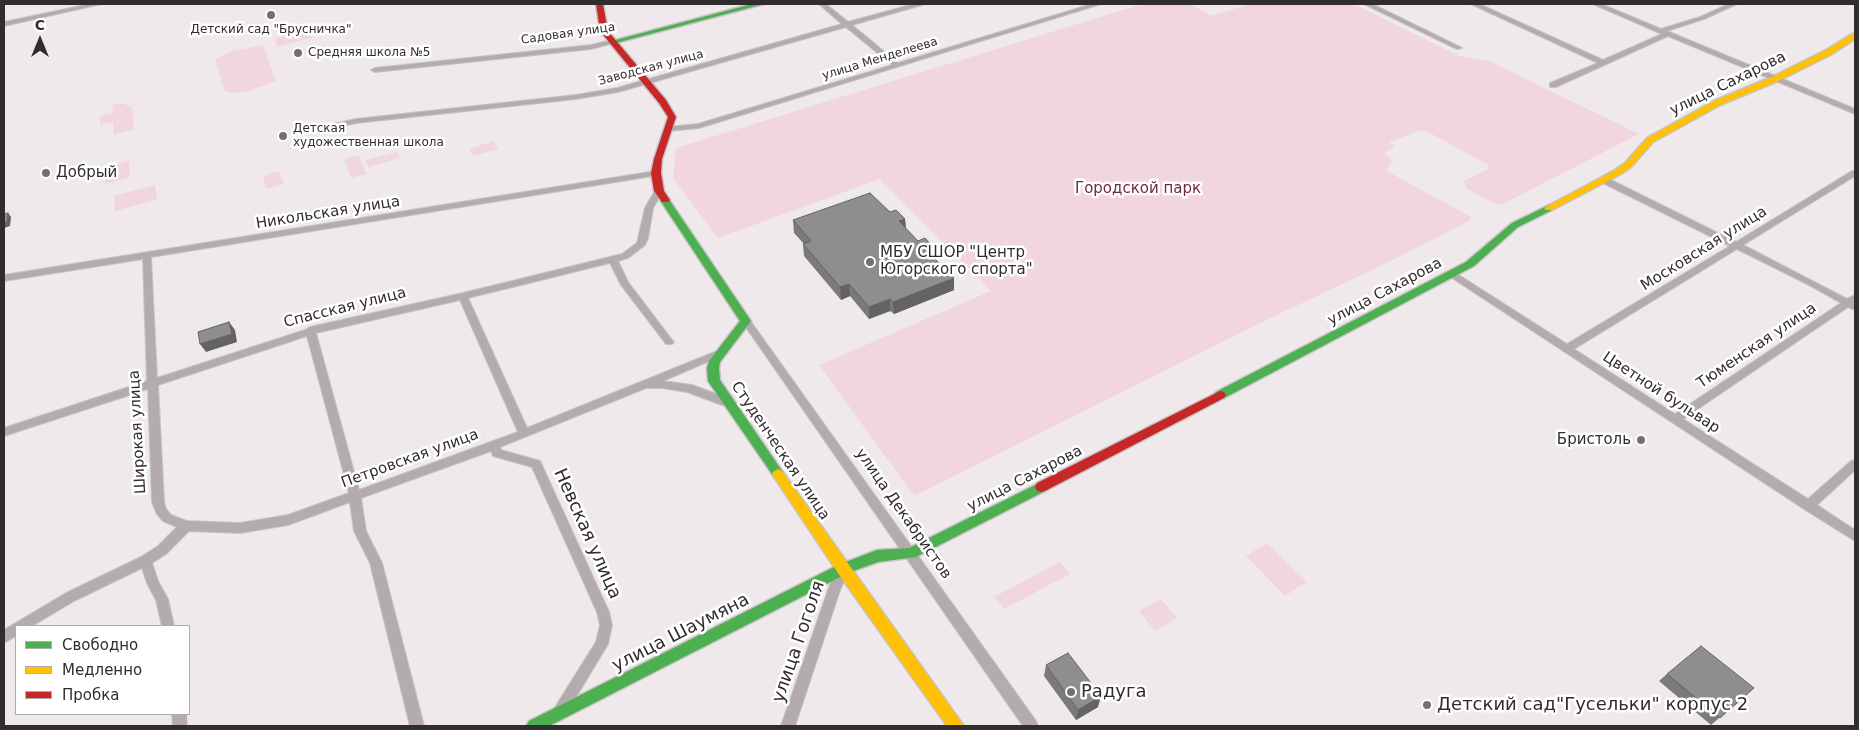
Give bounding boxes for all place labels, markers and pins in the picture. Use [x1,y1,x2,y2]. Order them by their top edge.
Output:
marker: Детский сад "Брусничка" [265,9,277,21]
place label: Детский сад "Брусничка" [191,23,351,37]
place label: Средняя школа №5 [308,46,430,60]
marker: Средняя школа №5 [292,47,304,59]
place label: Детская художественная школа [293,122,444,150]
marker: Детская художественная школа [277,130,289,142]
place label: Добрый [56,164,117,182]
marker: Добрый [40,167,52,179]
place label: МБУ СШОР "Центр Югорского спорта" [880,244,1033,279]
marker: МБУ СШОР "Центр Югорского спорта" [864,256,876,268]
place label: Бристоль [1557,431,1631,449]
marker: Бристоль [1635,434,1647,446]
place label: Радуга [1081,681,1146,703]
marker: Радуга [1065,686,1077,698]
place label: Детский сад"Гусельки" корпус 2 [1437,694,1748,716]
marker: Детский сад"Гусельки" корпус 2 [1421,699,1433,711]

